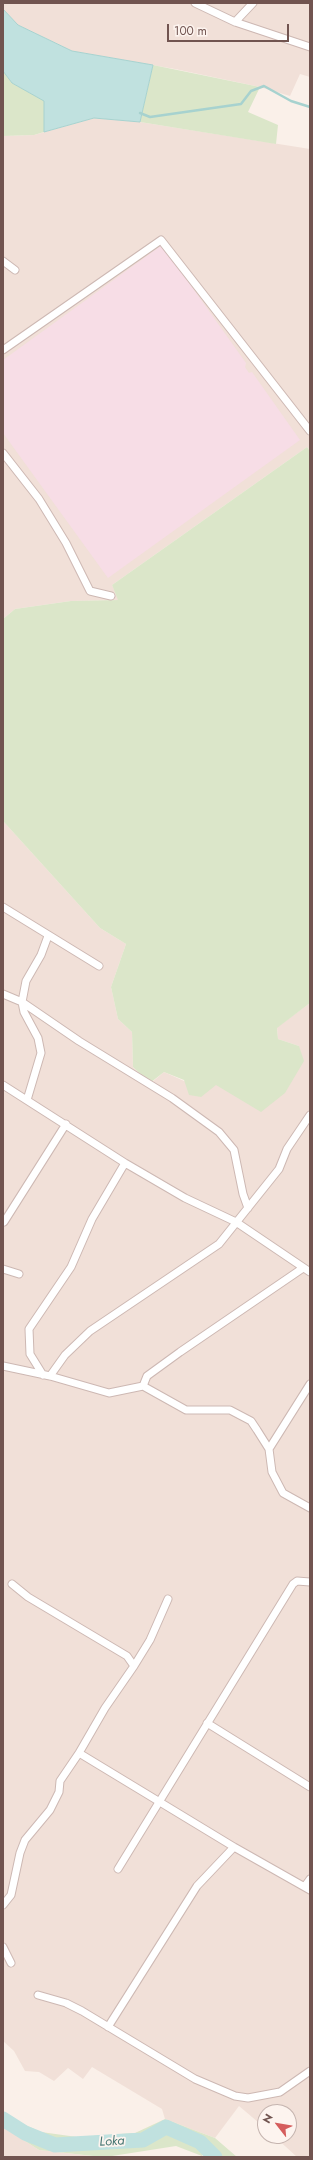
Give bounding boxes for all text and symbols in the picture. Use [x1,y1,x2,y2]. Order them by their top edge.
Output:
scale bar [169,16,291,42]
text: 100 m [174,22,207,40]
north arrow [257,2104,297,2144]
text: N [258,2110,277,2126]
water label: Loka [99,2134,125,2150]

